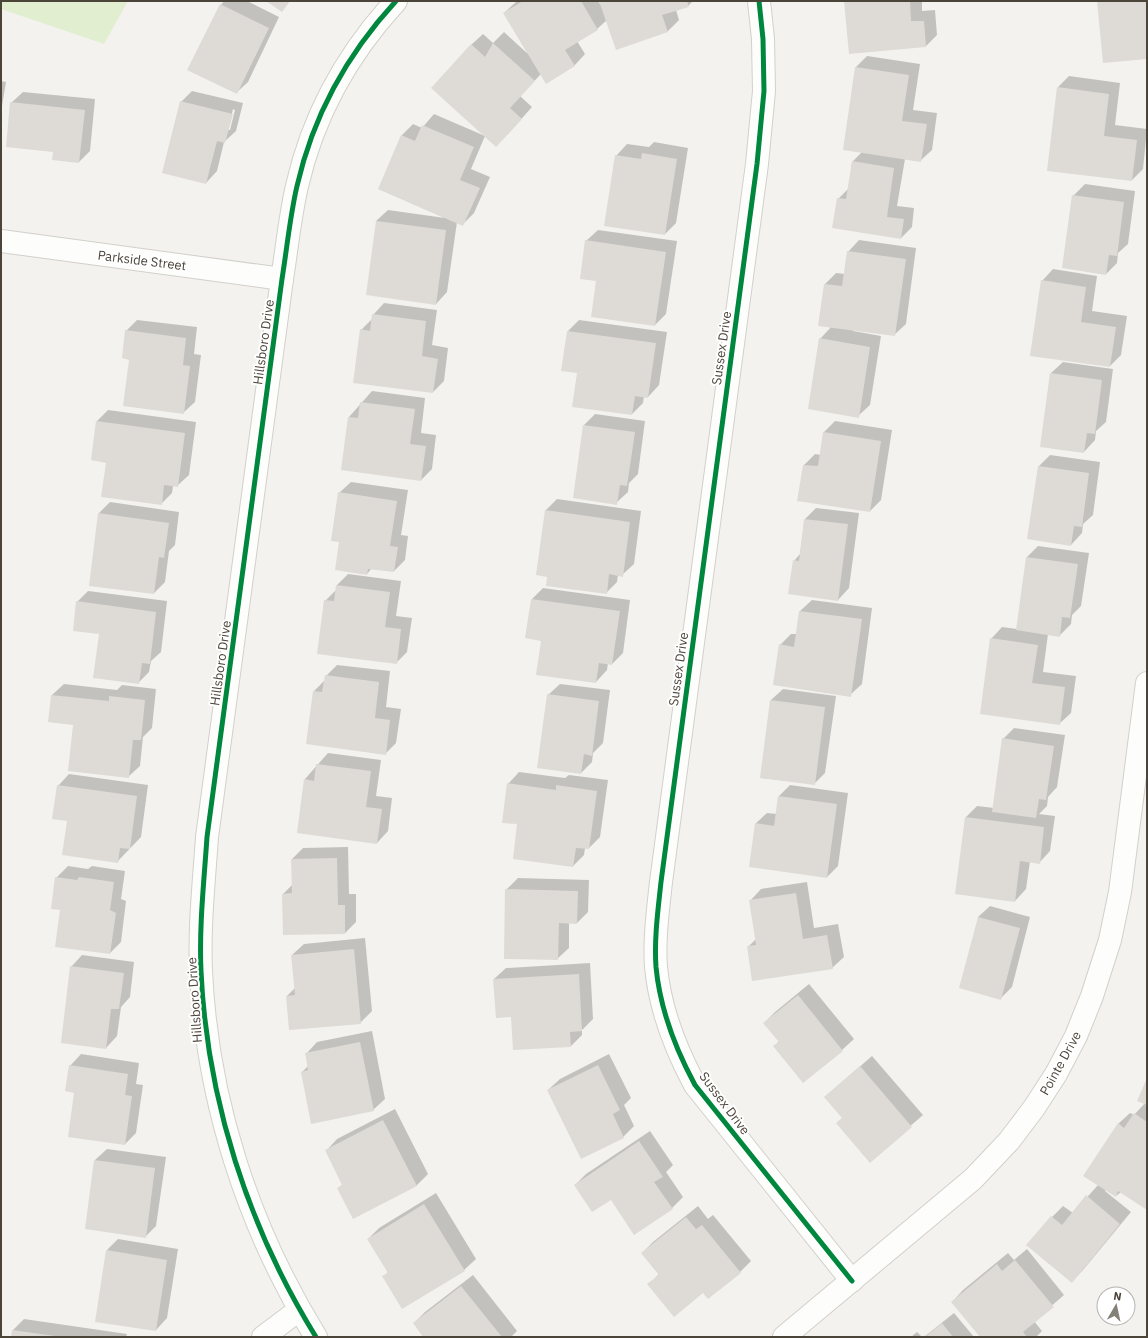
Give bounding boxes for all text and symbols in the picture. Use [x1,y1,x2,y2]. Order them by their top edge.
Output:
street label: Parkside Street [97,247,187,274]
street label: Hillsboro Drive [249,298,278,386]
street label: Sussex Drive [708,310,735,386]
street label: Hillsboro Drive [206,619,235,707]
street label: Sussex Drive [665,631,692,707]
street label: Hillsboro Drive [183,957,206,1043]
street label: Pointe Drive [1036,1028,1085,1098]
street label: Sussex Drive [695,1068,754,1138]
north arrow [1096,1286,1136,1326]
text: N [1113,1289,1123,1304]

